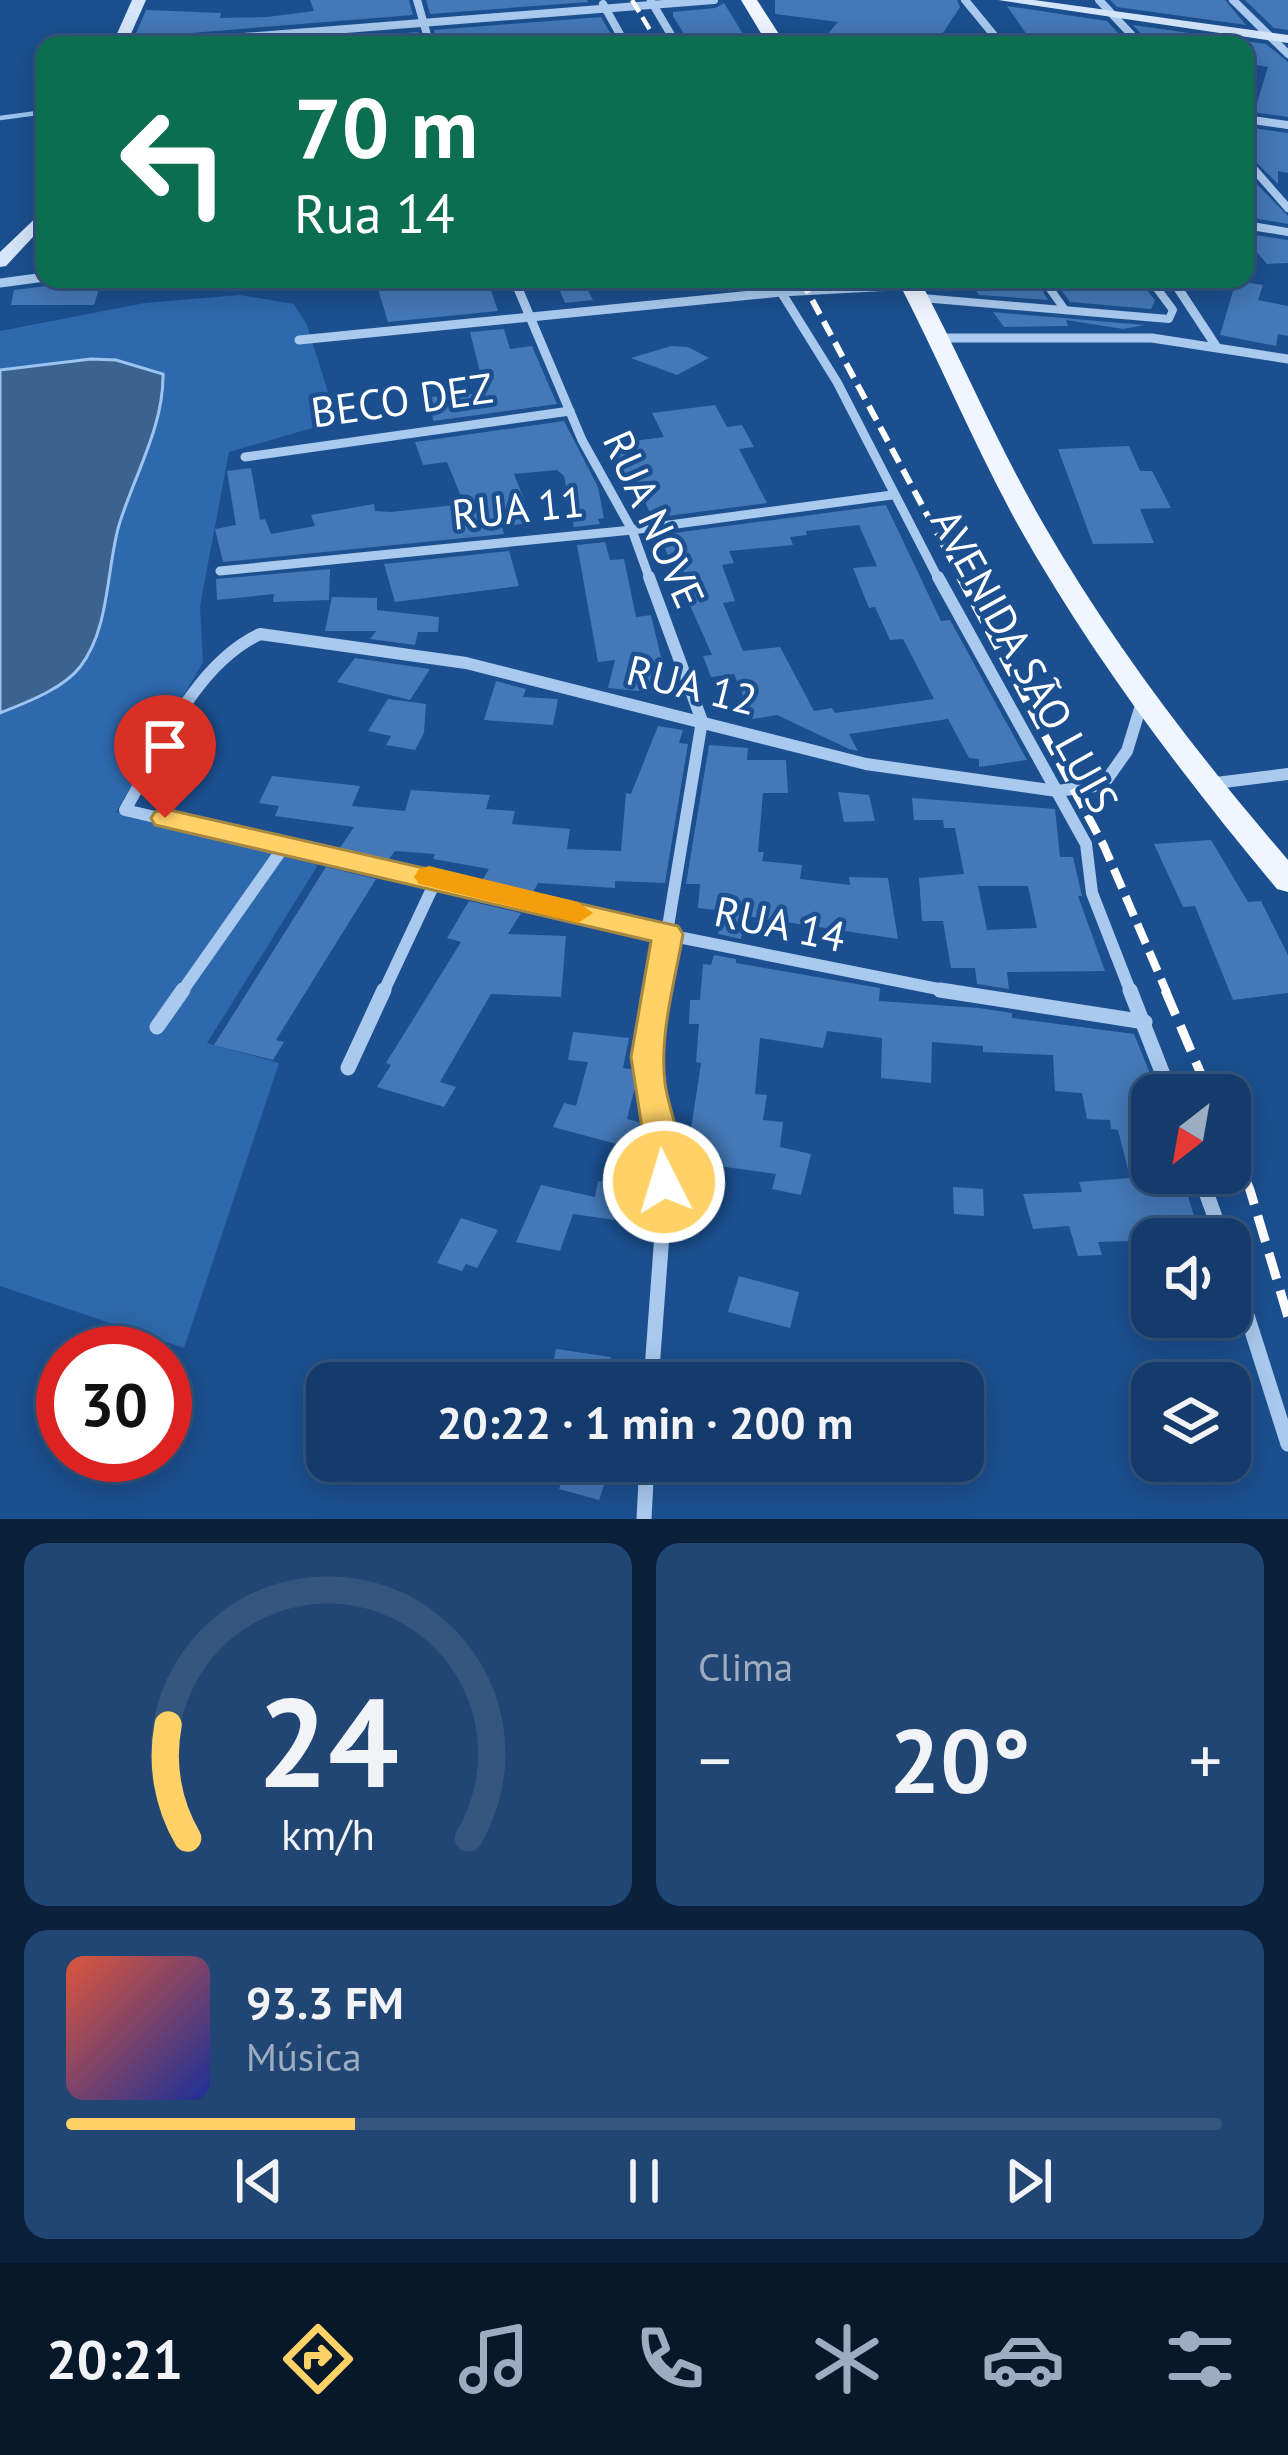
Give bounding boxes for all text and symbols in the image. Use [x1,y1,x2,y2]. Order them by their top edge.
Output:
text: 70 m [294,72,478,181]
icon: left [96,84,252,240]
text: Rua 14 [294,178,455,248]
street label: BECO DEZ [308,360,496,439]
street label: RUA NOVE [591,421,718,616]
street label: RUA 11 [449,473,587,542]
street label: AVENIDA SÃO LUIS [919,499,1132,823]
street label: RUA 12 [621,642,763,727]
pin [114,695,216,818]
icon: arrive [132,713,198,779]
street label: RUA 14 [710,883,851,964]
north arrow [1131,1074,1251,1194]
map controls [1131,1074,1251,1482]
position arrow [601,1119,727,1245]
button: sound [1131,1218,1251,1338]
speed limit sign: 30 [36,1326,192,1482]
button: layers [1131,1362,1251,1482]
text: 20:22 · 1 min · 200 m [437,1393,853,1451]
text: Clima [698,1641,793,1692]
text: 24 [257,1660,399,1821]
text: 20° [889,1701,1031,1818]
text: − [698,1717,731,1802]
text: + [1189,1717,1222,1802]
text: km/h [281,1805,375,1861]
text: 93.3 FM [246,1973,404,2031]
text: Música [246,2031,362,2082]
icon: previous [226,2148,292,2214]
icon: pause [611,2148,677,2214]
icon: next [996,2148,1062,2214]
icon: directions [276,2317,360,2401]
icon: music [452,2317,536,2401]
icon: phone [628,2317,712,2401]
icon: climate [805,2317,889,2401]
icon: car [981,2317,1065,2401]
icon: filters [1158,2317,1242,2401]
text: 20:21 [46,2324,183,2394]

